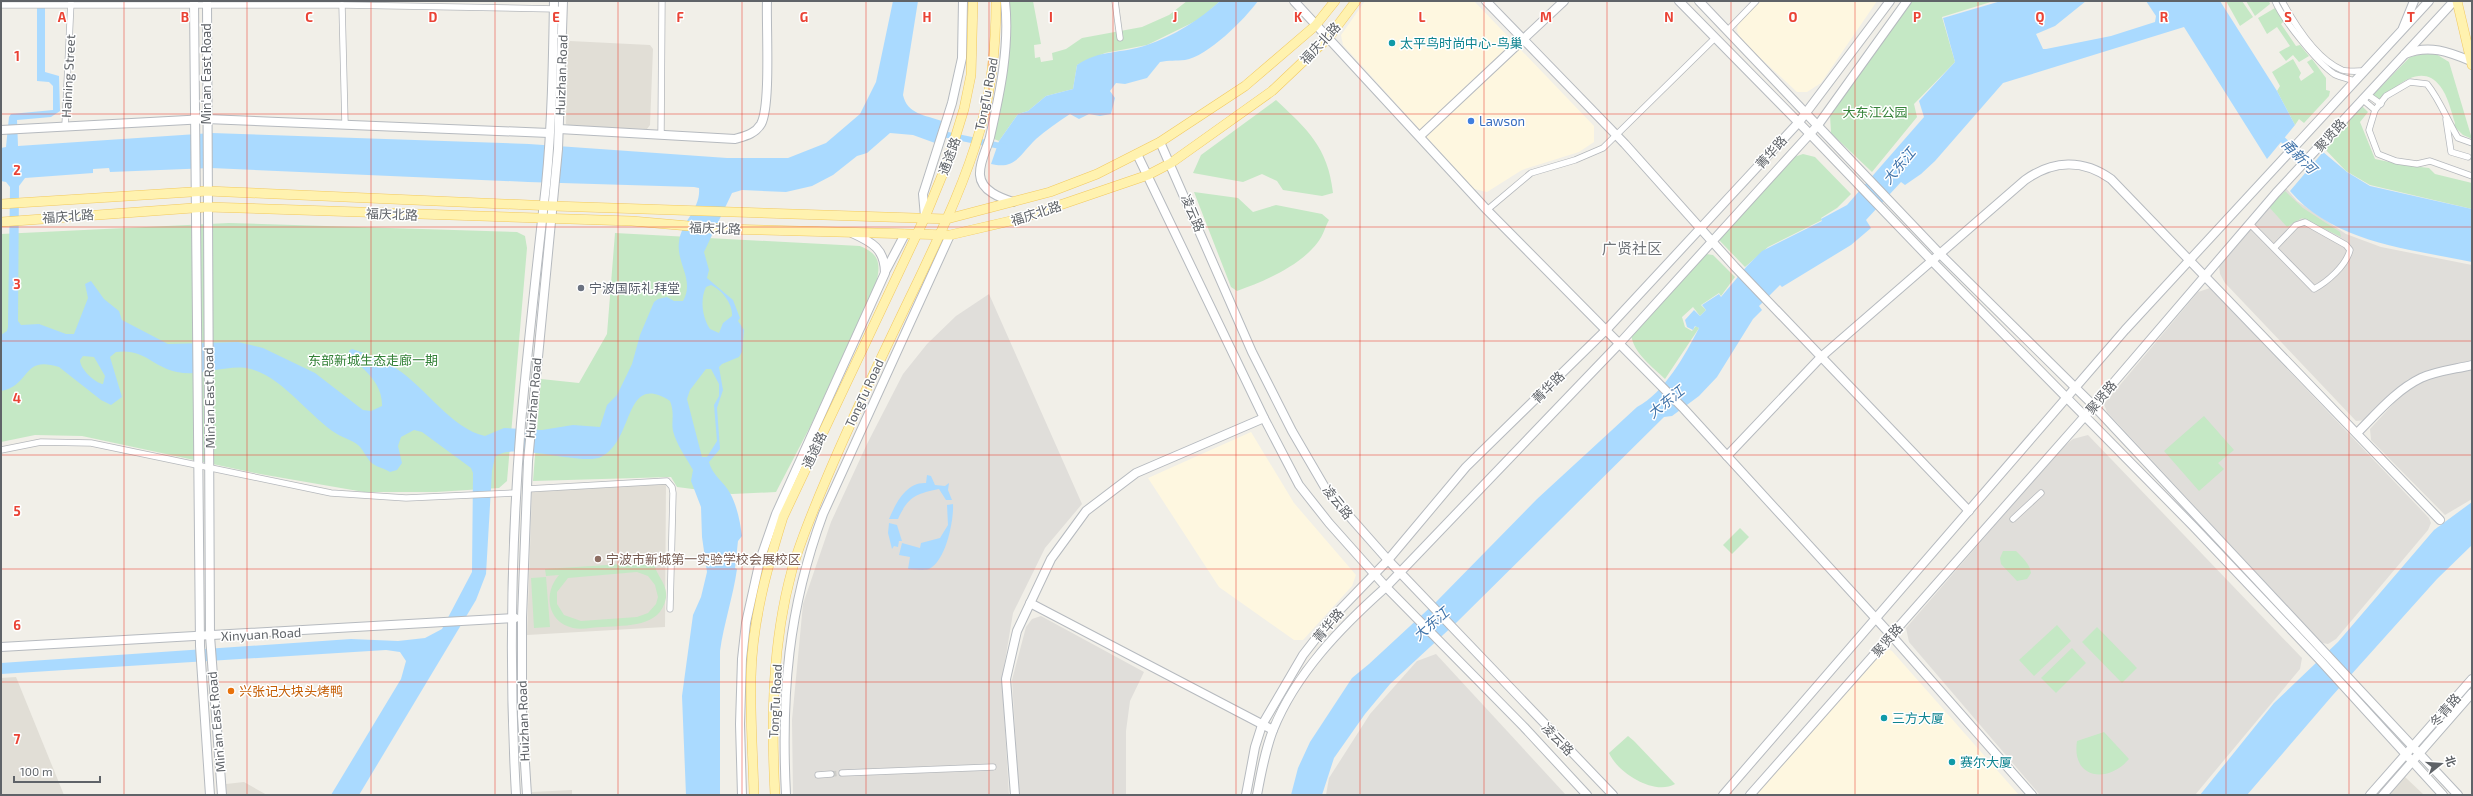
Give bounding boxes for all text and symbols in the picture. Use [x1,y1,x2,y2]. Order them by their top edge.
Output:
text: A [58,9,67,25]
text: B [181,9,189,25]
text: C [305,9,313,25]
text: D [429,9,438,25]
text: E [552,9,560,25]
text: F [676,9,684,25]
text: G [800,9,808,25]
text: H [923,9,932,25]
text: I [1049,9,1053,25]
text: J [1173,9,1177,25]
text: K [1294,9,1303,25]
text: L [1419,9,1426,25]
text: M [1540,9,1552,25]
text: N [1664,9,1674,25]
text: O [1789,9,1798,25]
text: P [1913,9,1921,25]
text: Q [2036,9,2045,26]
text: R [2160,9,2169,25]
text: S [2284,9,2292,25]
text: T [2407,9,2415,25]
street label: 福庆北路 [1296,19,1344,67]
street label: Min'an East Road [198,23,214,125]
street label: Haining Street [58,34,78,118]
street label: Huizhan Road [552,34,570,116]
place label: 太平鸟时尚中心-鸟巢 [1400,35,1523,51]
marker: 太平鸟时尚中心-鸟巢 [1387,38,1397,48]
text: 1 [14,48,20,64]
street label: TongTu Road [971,56,1001,132]
park label: 大东江公园 [1842,104,1908,120]
place label: Lawson [1479,113,1525,129]
street label: 聚贤路 [2311,115,2349,155]
marker: Lawson [1466,116,1476,126]
street label: 菁华路 [1752,132,1790,172]
street label: 通途路 [935,135,963,177]
water label: 甬新河 [2278,135,2322,179]
water label: 大东江 [1879,143,1920,187]
text: 2 [13,162,21,178]
street label: 凌云路 [1178,192,1208,234]
street label: 福庆北路 [1009,197,1063,229]
street label: 福庆北路 [366,205,418,223]
street label: 福庆北路 [41,206,95,226]
street label: 福庆北路 [689,219,741,237]
district label: 广贤社区 [1602,239,1662,257]
text: 3 [13,276,21,292]
place label: 宁波国际礼拜堂 [589,280,680,296]
marker: 宁波国际礼拜堂 [576,283,586,293]
street label: Min'an East Road [200,347,218,449]
park label: 东部新城生态走廊一期 [308,352,438,368]
street label: TongTu Road [841,356,887,430]
street label: Huizhan Road [521,357,545,439]
street label: 菁华路 [1529,368,1567,406]
street label: 聚贤路 [2082,377,2120,417]
water label: 大东江 [1644,381,1689,421]
text: 4 [13,390,21,406]
street label: 通途路 [799,429,829,471]
street label: 凌云路 [1320,482,1356,522]
text: 5 [13,503,21,519]
place label: 宁波市新城第一实验学校会展校区 [606,551,801,567]
marker: 宁波市新城第一实验学校会展校区 [593,554,603,564]
water label: 大东江 [1409,602,1454,644]
street label: 菁华路 [1309,605,1347,645]
text: 6 [13,617,21,633]
street label: 聚贤路 [1868,620,1906,660]
street label: Xinyuan Road [220,624,302,644]
street label: TongTu Road [765,664,785,738]
street label: Min'an East Road [204,671,228,773]
street label: Huizhan Road [514,680,532,762]
place label: 兴张记大块头烤鸭 [239,683,343,699]
marker: 兴张记大块头烤鸭 [226,686,236,696]
street label: 冬青路 [2426,690,2464,730]
place label: 三方大厦 [1892,710,1944,726]
marker: 三方大厦 [1879,713,1889,723]
street label: 凌云路 [1539,719,1577,759]
text: 7 [14,731,21,747]
north arrow [2421,744,2461,784]
place label: 赛尔大厦 [1960,754,2012,770]
text: 北 [2443,754,2459,768]
marker: 赛尔大厦 [1947,757,1957,767]
scale bar [14,758,100,784]
text: 100 m [20,764,52,778]

